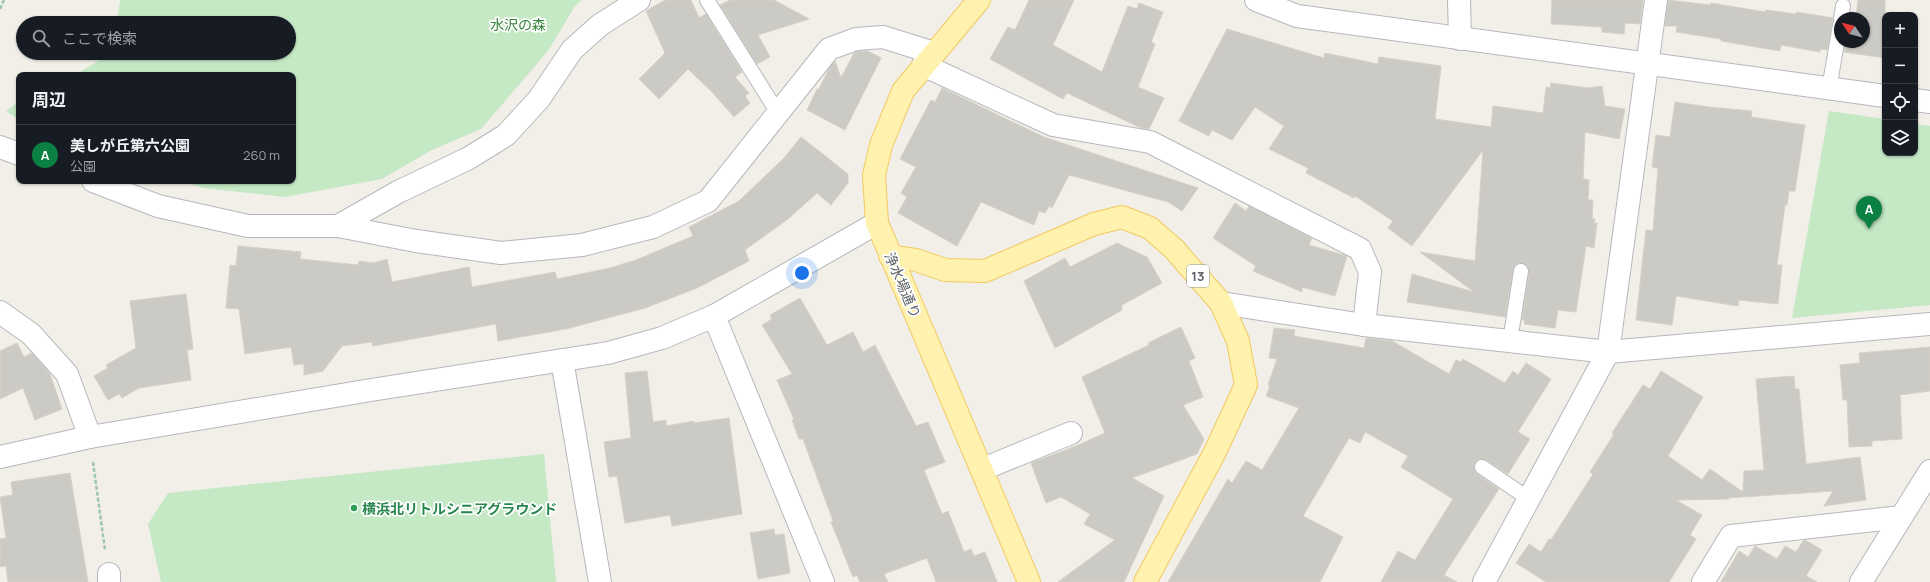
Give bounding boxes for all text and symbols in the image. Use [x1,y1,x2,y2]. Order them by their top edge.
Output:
north arrow [1834,12,1870,48]
map controls [1882,12,1918,156]
button: + [1882,12,1918,48]
park label: 水沢の森 [490,15,546,34]
search box [16,16,296,60]
icon: search [30,27,52,49]
text: ここで検索 [62,28,137,49]
button: − [1882,48,1918,84]
button: locate [1882,84,1918,120]
text: 周辺 [32,88,66,111]
button: layers [1882,120,1918,156]
text: 美しが丘第六公園 [70,135,190,156]
text: A [41,146,49,164]
text: 260 m [243,146,280,164]
text: 公園 [70,157,96,175]
pin: A [1856,196,1882,229]
street label: 浄水場通り [881,249,925,321]
your location [792,263,812,283]
road number: 13 [1187,265,1209,287]
place label: 横浜北リトルシニアグラウンド [362,499,557,518]
marker: 横浜北リトルシニアグラウンド [349,503,359,513]

